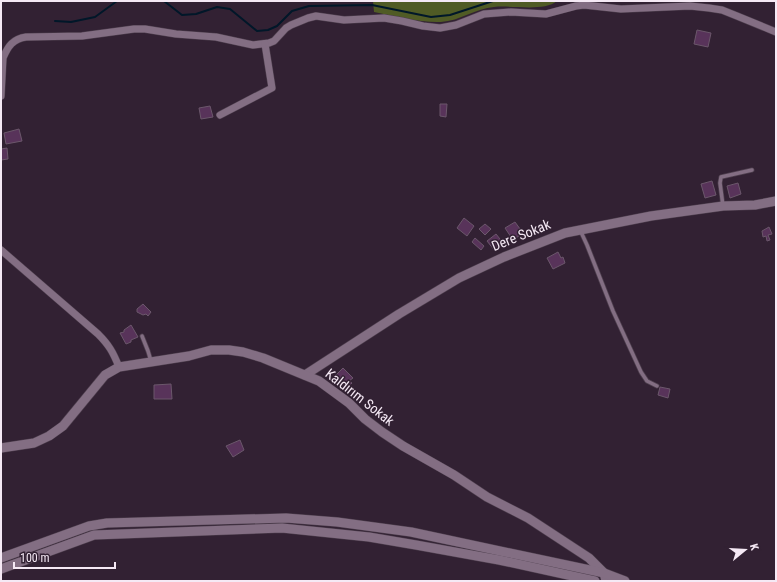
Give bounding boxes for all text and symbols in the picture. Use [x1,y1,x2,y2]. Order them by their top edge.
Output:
street label: Dere Sokak [489,216,553,254]
street label: Kaldırım Sokak [322,365,398,429]
north arrow [725,530,765,570]
text: K [747,542,761,553]
scale bar [14,544,115,570]
text: 100 m [20,551,50,565]

